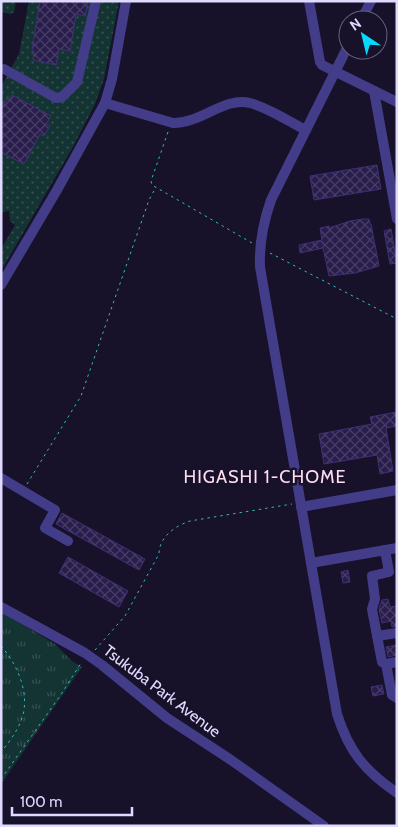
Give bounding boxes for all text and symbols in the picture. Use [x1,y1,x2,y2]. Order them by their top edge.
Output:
north arrow [338,10,388,60]
text: N [346,14,365,35]
district label: HIGASHI 1-CHOME [184,466,346,488]
street label: Tsukuba Park Avenue [100,641,224,741]
scale bar [12,784,132,816]
text: 100 m [20,793,62,811]

